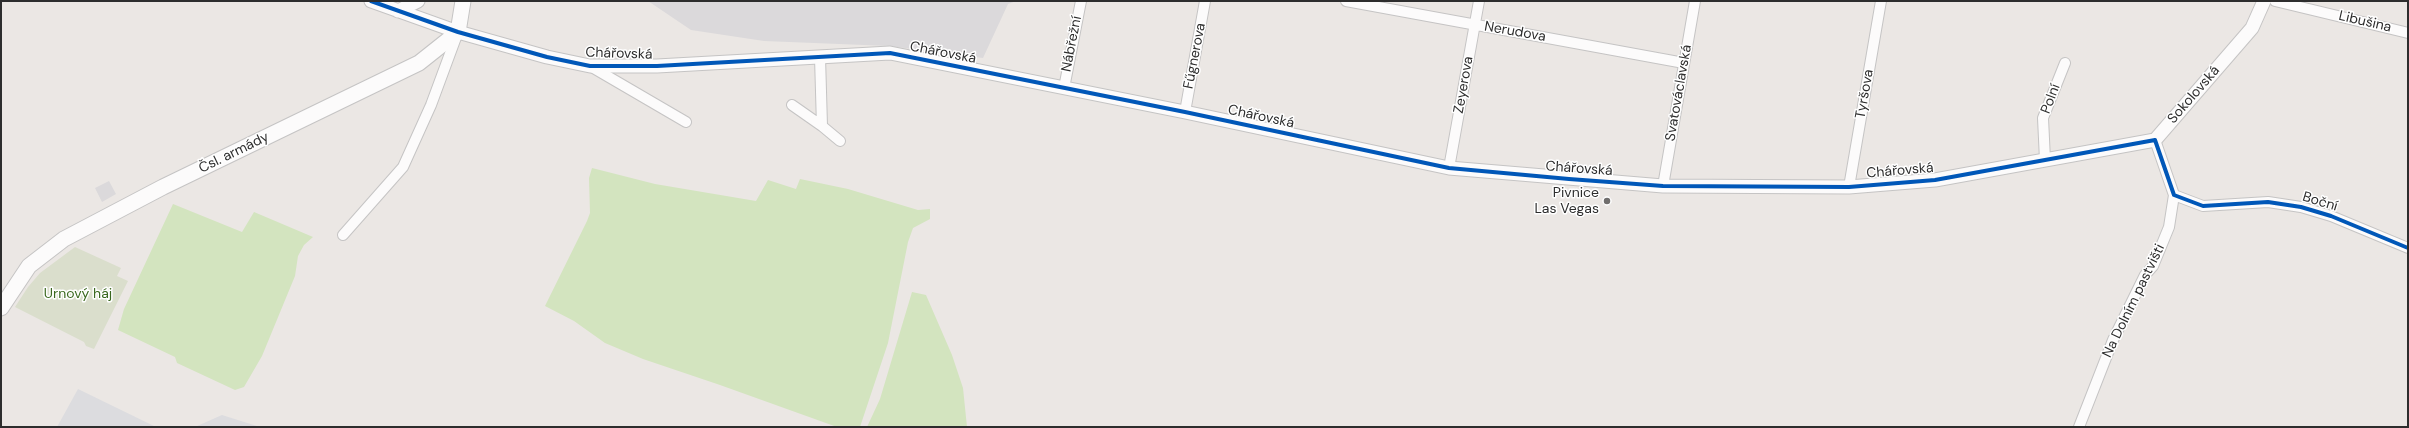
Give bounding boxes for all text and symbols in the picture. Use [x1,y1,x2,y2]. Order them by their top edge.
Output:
street label: Libušina [2337,8,2393,36]
street label: Nábřežní [1058,15,1086,73]
street label: Nerudova [1483,18,1547,46]
street label: Fűgnerova [1180,22,1210,90]
street label: Chářovská [908,38,978,68]
street label: Svatováclavská [1662,43,1696,143]
street label: Chářovská [585,44,653,64]
street label: Zeyerova [1451,55,1477,115]
street label: Sokolovská [2164,63,2224,127]
street label: Tyršova [1852,68,1878,120]
street label: Polní [2038,82,2064,116]
street label: Chářovská [1226,102,1296,132]
street label: Čsl. armády [196,129,272,177]
street label: Chářovská [1545,158,1613,180]
street label: Chářovská [1866,160,1934,182]
place label: Pivnice Las Vegas [1534,185,1599,218]
street label: Boční [2300,189,2340,215]
marker: Pivnice Las Vegas [1602,196,1612,206]
street label: Na Dolním pastvišti [2099,241,2169,361]
park label: Urnový háj [44,286,112,302]

